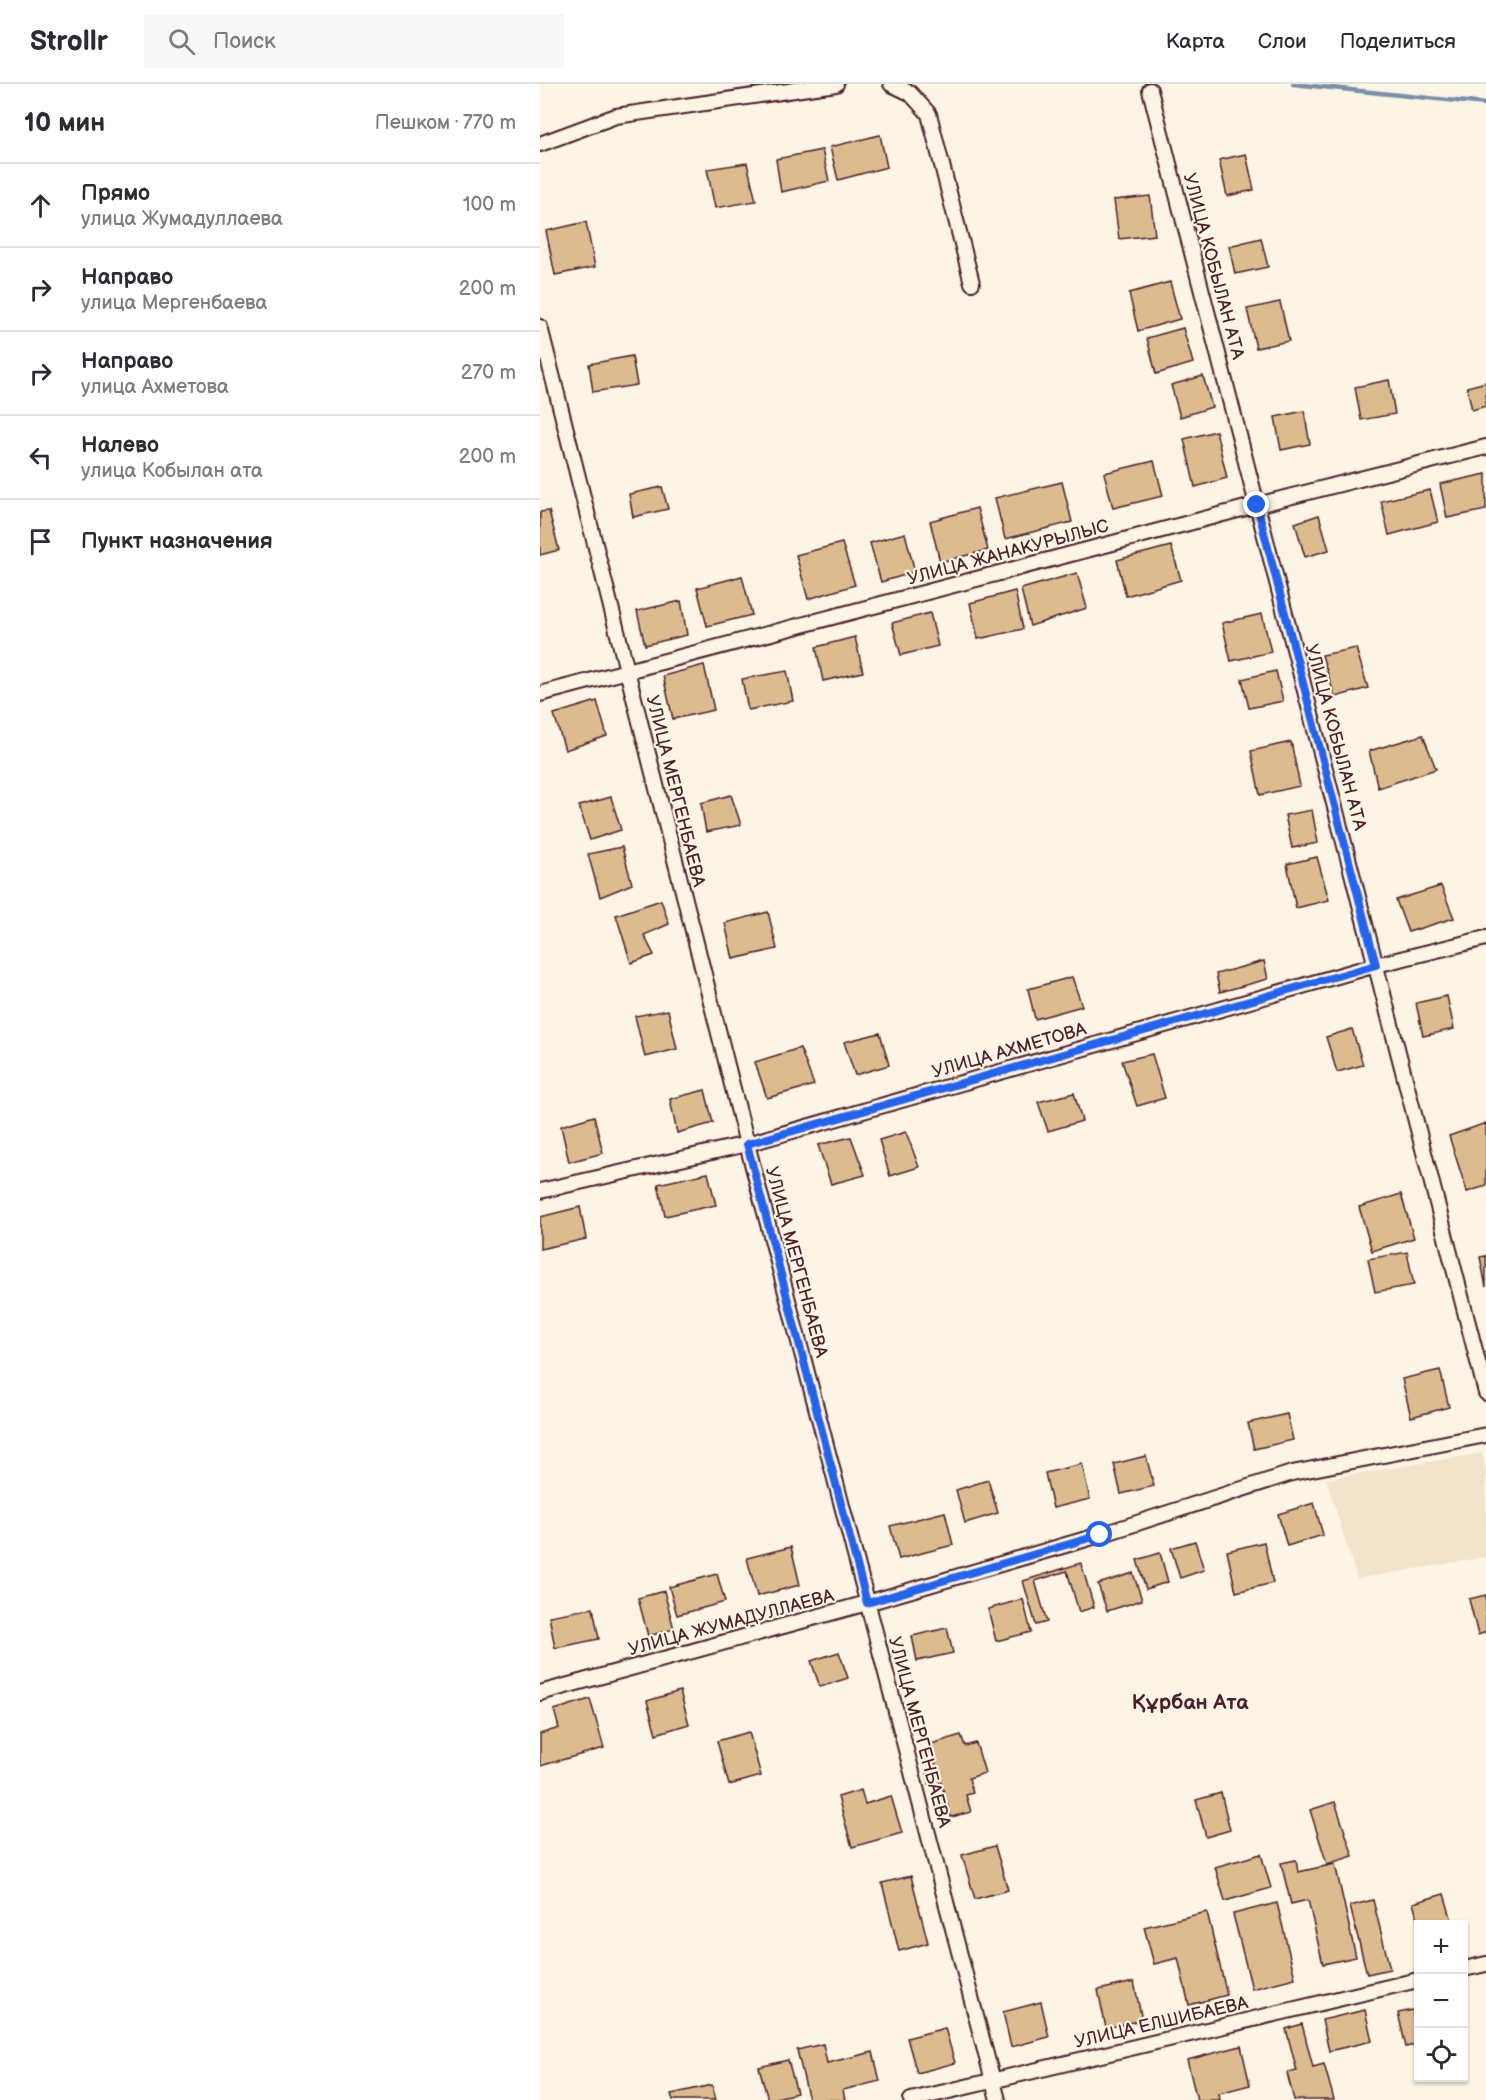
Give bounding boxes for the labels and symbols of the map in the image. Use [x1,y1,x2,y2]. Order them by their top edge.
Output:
street label: УЛИЦА КОБЫЛАН АТА [1179,171,1249,362]
route end [1243,491,1269,517]
street label: УЛИЦА ЖАНАКУРЫЛЫС [905,515,1111,590]
street label: УЛИЦА КОБЫЛАН АТА [1301,642,1371,833]
street label: УЛИЦА МЕРГЕНБАЕВА [642,693,710,889]
street label: УЛИЦА АХМЕТОВА [930,1018,1089,1083]
street label: УЛИЦА МЕРГЕНБАЕВА [761,1164,832,1360]
route start [1086,1521,1112,1547]
street label: УЛИЦА ЖУМАДУЛЛАЕВА [626,1585,836,1660]
street label: УЛИЦА МЕРГЕНБАЕВА [884,1634,955,1830]
district label: Құрбан Ата [1132,1690,1249,1715]
street label: УЛИЦА ЕЛШИБАЕВА [1072,1992,1250,2053]

